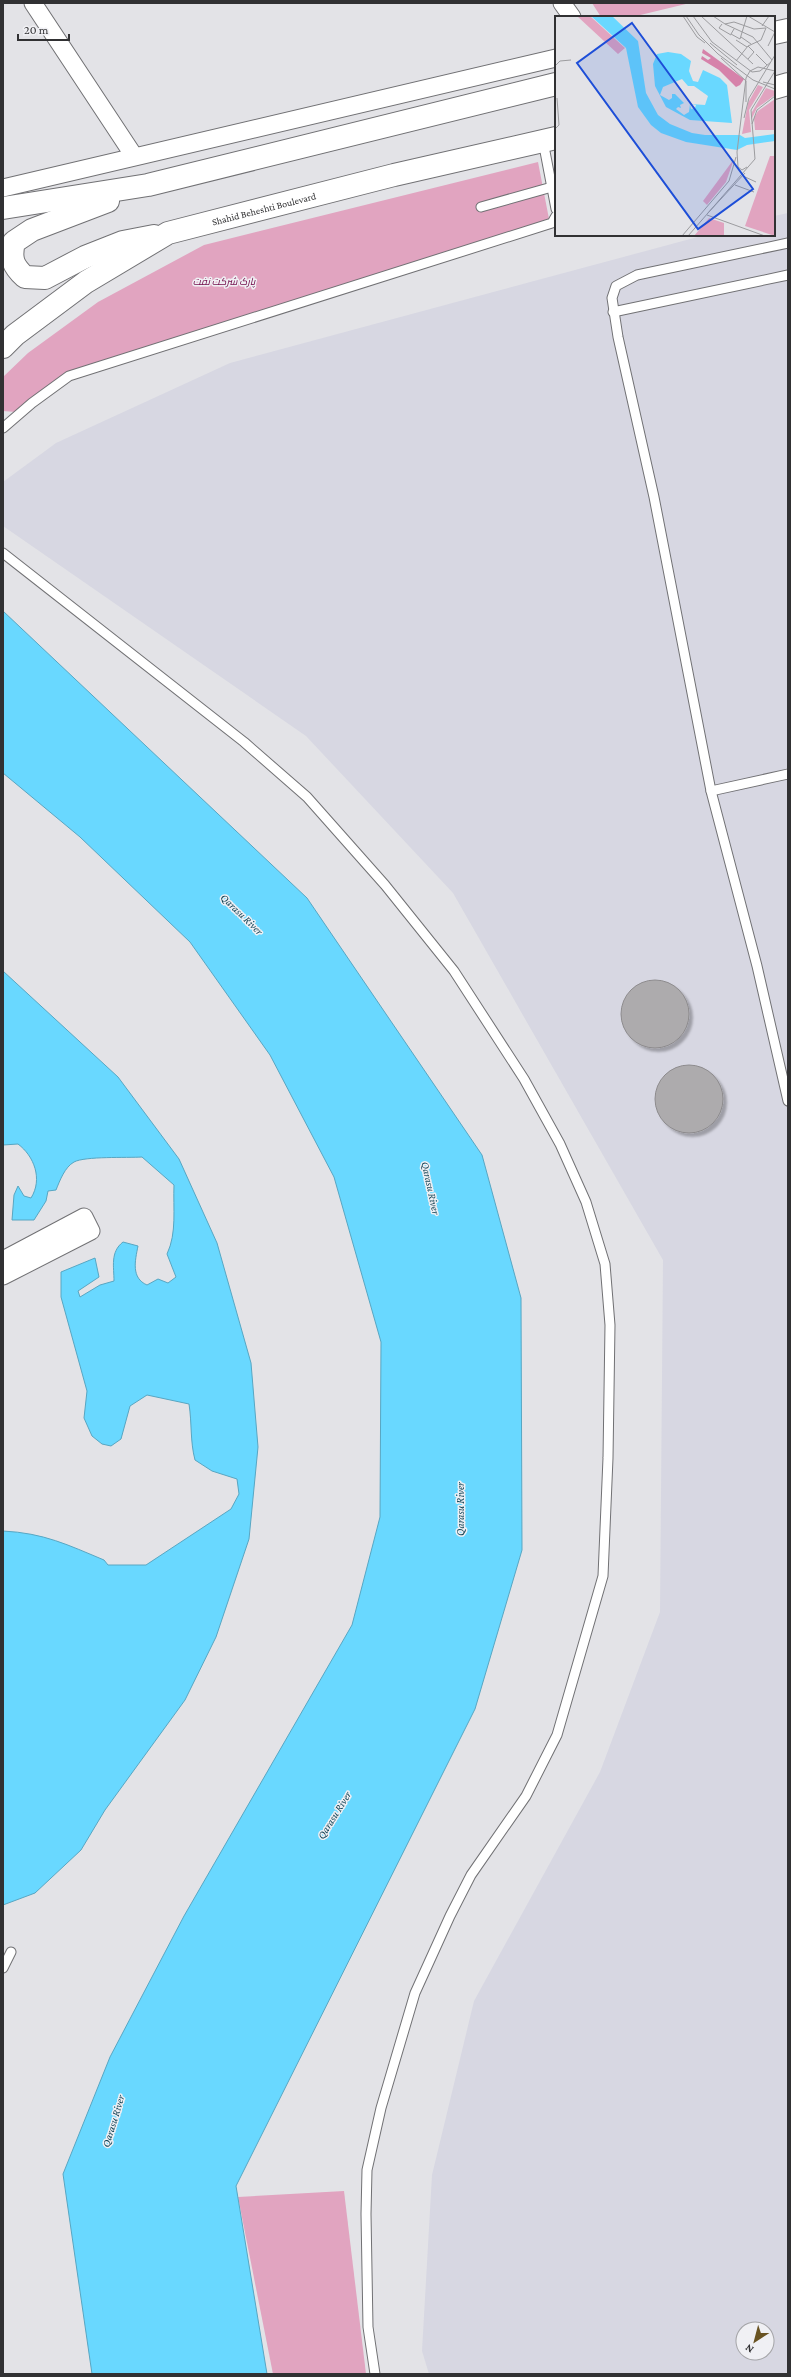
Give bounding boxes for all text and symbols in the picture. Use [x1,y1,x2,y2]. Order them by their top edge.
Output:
scale bar [18,16,69,42]
inset map [555,16,775,236]
text: 20 m [24,23,49,37]
street label: Shahid Beheshti Boulevard [211,190,318,227]
park label: پارک شرکت نفت [193,276,257,289]
water label: Qarasu River [218,891,266,938]
water label: Qarasu River [420,1160,443,1217]
water label: Qarasu River [454,1481,466,1536]
water label: Qarasu River [315,1788,354,1841]
water label: Qarasu River [99,2092,127,2148]
north arrow [735,2321,775,2361]
text: N [742,2342,756,2356]

